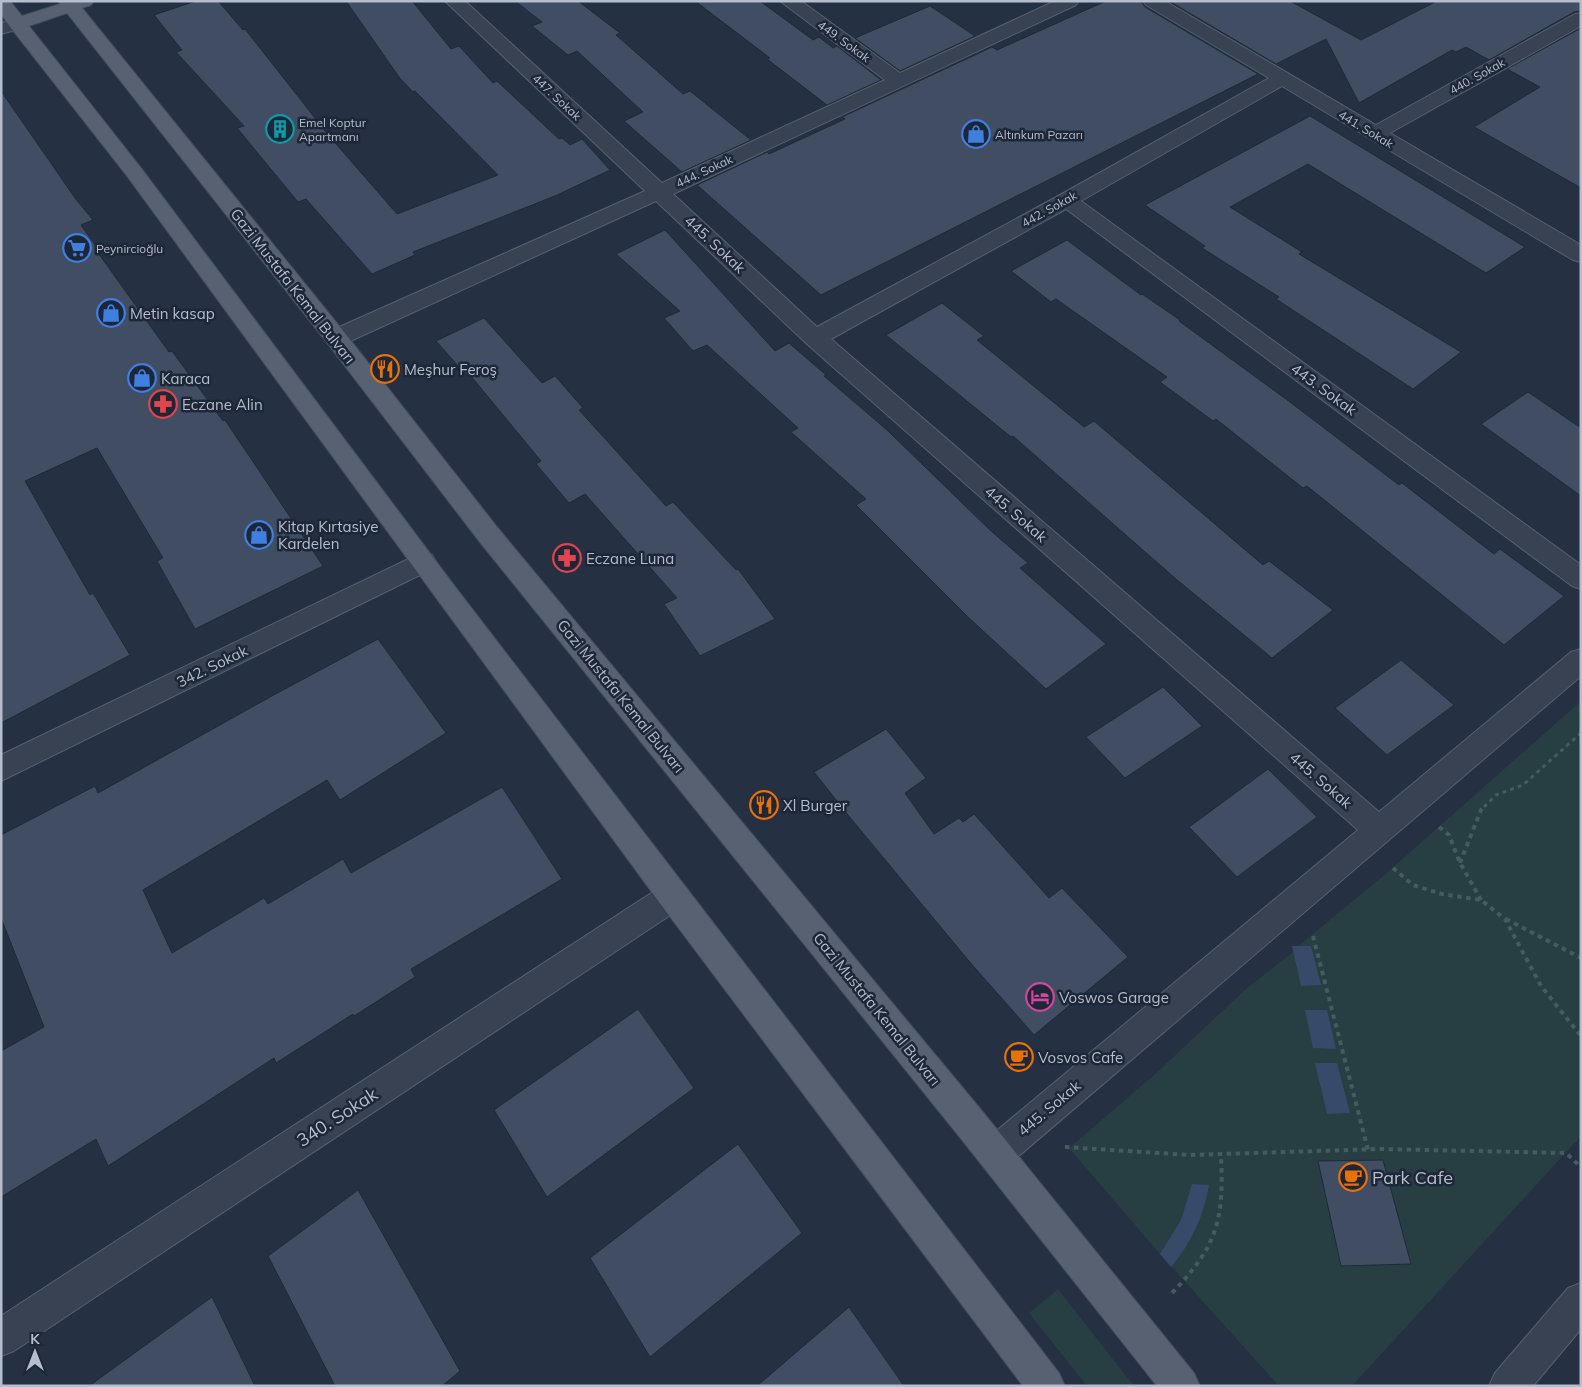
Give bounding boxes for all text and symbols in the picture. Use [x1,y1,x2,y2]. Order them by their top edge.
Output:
street label: 449. Sokak [815,17,874,66]
street label: 440. Sokak [1447,54,1508,97]
street label: 447. Sokak [529,71,585,124]
street label: 441. Sokak [1336,107,1397,152]
building icon: Emel Koptur Apartmanı [265,114,295,144]
place label: Emel Koptur Apartmanı [299,115,367,144]
shop icon: Altınkum Pazarı [961,119,991,149]
place label: Altınkum Pazarı [995,127,1083,142]
street label: 444. Sokak [673,151,736,191]
street label: 442. Sokak [1019,187,1080,230]
street label: Gazi Mustafa Kemal Bulvarı [227,205,359,367]
street label: 445. Sokak [681,211,750,277]
supermarket icon: Peynircioğlu [62,233,92,263]
place label: Peynircioğlu [96,241,163,256]
shop icon: Metin kasap [96,298,126,328]
place label: Metin kasap [130,304,215,323]
restaurant icon: Meşhur Feroş [370,354,400,384]
street label: 443. Sokak [1287,359,1361,419]
place label: Meşhur Feroş [404,360,497,379]
shop icon: Karaca [127,363,157,393]
place label: Karaca [161,369,210,388]
pharmacy icon: Eczane Alin [148,389,178,419]
place label: Eczane Alin [182,395,263,414]
street label: 445. Sokak [981,482,1051,546]
place label: Kitap Kırtasiye Kardelen [278,517,378,553]
shop icon: Kitap Kırtasiye Kardelen [244,520,274,550]
pharmacy icon: Eczane Luna [552,543,582,573]
place label: Eczane Luna [586,549,674,568]
street label: Gazi Mustafa Kemal Bulvarı [553,616,689,776]
street label: 342. Sokak [173,641,251,691]
street label: 445. Sokak [1286,748,1356,812]
restaurant icon: Xl Burger [749,790,779,820]
place label: Xl Burger [783,796,848,815]
street label: Gazi Mustafa Kemal Bulvarı [809,929,945,1089]
hotel icon: Voswos Garage [1025,982,1055,1012]
place label: Voswos Garage [1059,988,1169,1007]
cafe icon: Vosvos Cafe [1004,1042,1034,1072]
place label: Vosvos Cafe [1038,1048,1123,1067]
street label: 445. Sokak [1014,1076,1085,1140]
street label: 340. Sokak [292,1082,382,1152]
cafe icon: Park Cafe [1338,1162,1368,1192]
place label: Park Cafe [1372,1166,1453,1189]
north arrow [10,1327,60,1377]
text: K [30,1330,40,1348]

